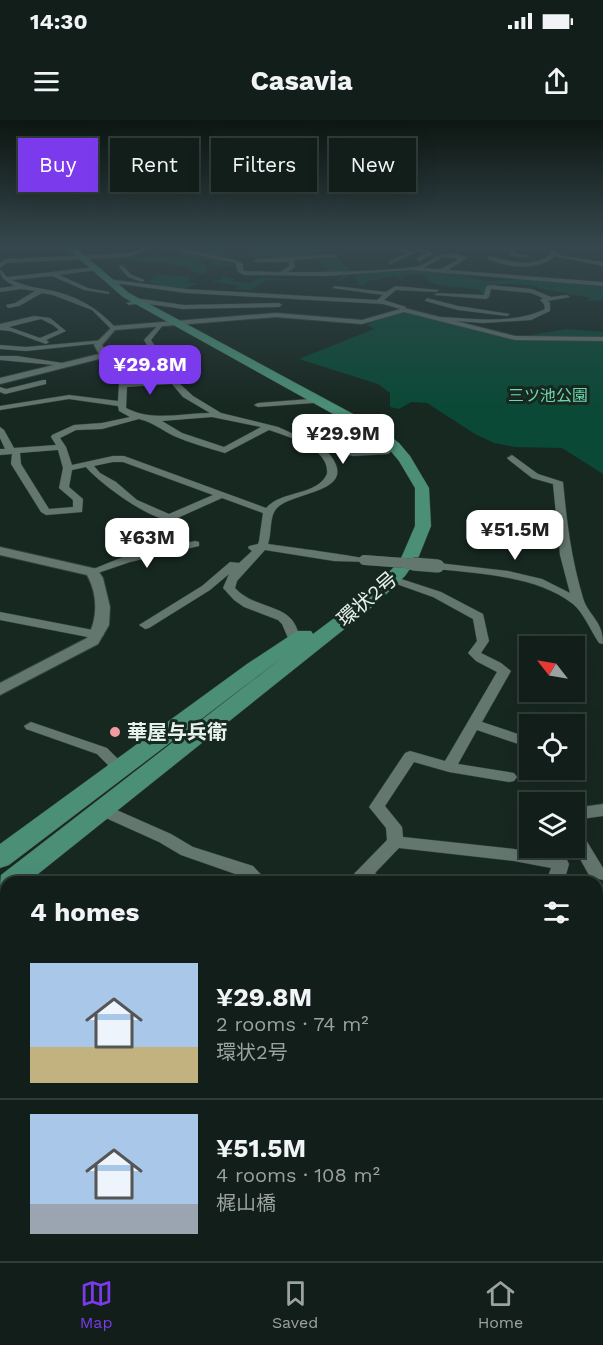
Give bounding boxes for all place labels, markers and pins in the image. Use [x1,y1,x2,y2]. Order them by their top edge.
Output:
pin: ¥29.8M [101,345,199,396]
pin: ¥29.9M [294,414,392,465]
pin: ¥51.5M [466,510,564,561]
pin: ¥63M [111,518,183,569]
place label: 華屋与兵衛 [127,720,227,744]
marker: 華屋与兵衛 [108,725,122,739]

